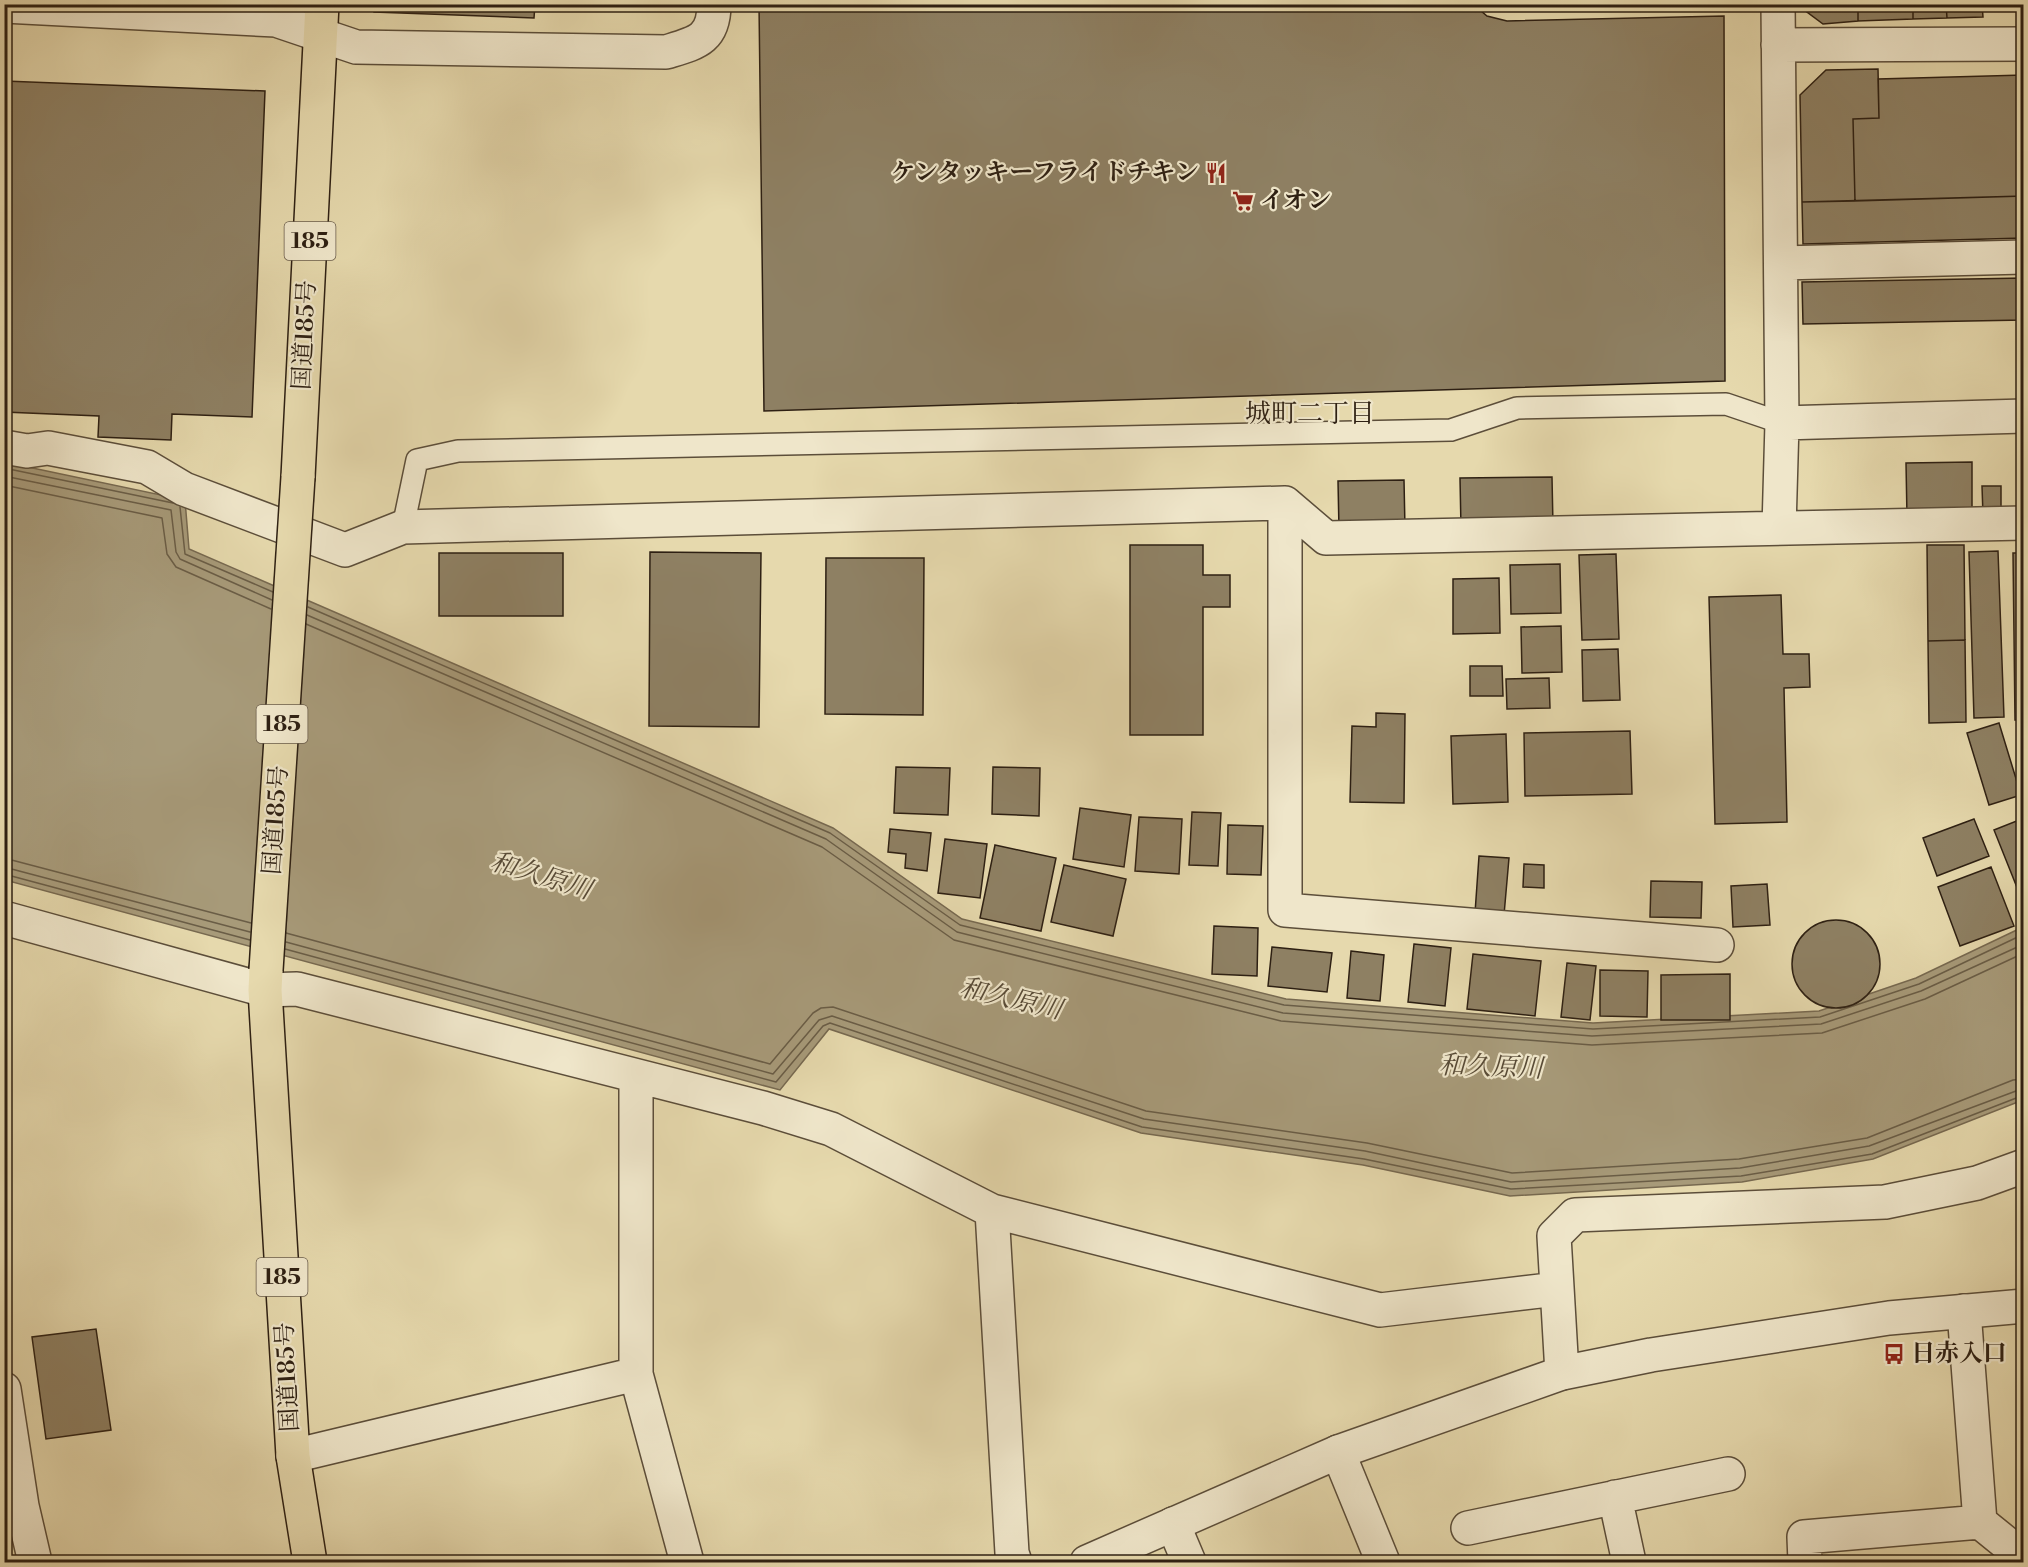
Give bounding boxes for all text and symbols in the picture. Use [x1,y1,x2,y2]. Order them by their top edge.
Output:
place label: ケンタッキーフライドチキン [891,158,1199,188]
restaurant icon: ケンタッキーフライドチキン [1204,161,1228,185]
place label: イオン [1260,186,1331,216]
supermarket icon: イオン [1231,189,1255,213]
road number: 185 [284,222,336,260]
street label: 国道185号 [287,279,323,391]
district label: 城町二丁目 [1245,398,1375,430]
road number: 185 [256,705,308,743]
street label: 国道185号 [257,764,295,876]
water label: 和久原川 [487,845,598,907]
water label: 和久原川 [957,972,1068,1027]
water label: 和久原川 [1438,1049,1547,1085]
road number: 185 [256,1258,308,1296]
street label: 国道185号 [270,1321,306,1433]
place label: 日赤入口 [1911,1339,2007,1369]
bus stop icon: 日赤入口 [1882,1342,1906,1366]

